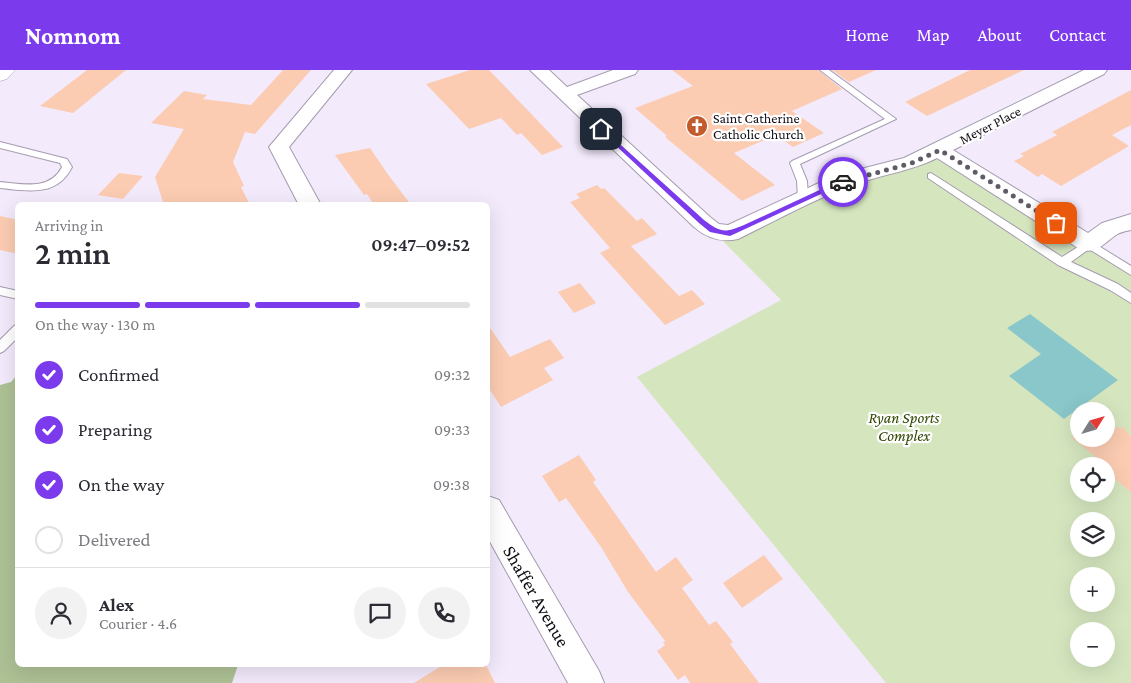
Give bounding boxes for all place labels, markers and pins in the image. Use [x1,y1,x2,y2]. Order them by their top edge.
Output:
pin [580,108,622,150]
place label: Saint Catherine Catholic Church [713,110,804,142]
church icon: Saint Catherine Catholic Church [685,114,709,138]
pin [1035,202,1077,244]

